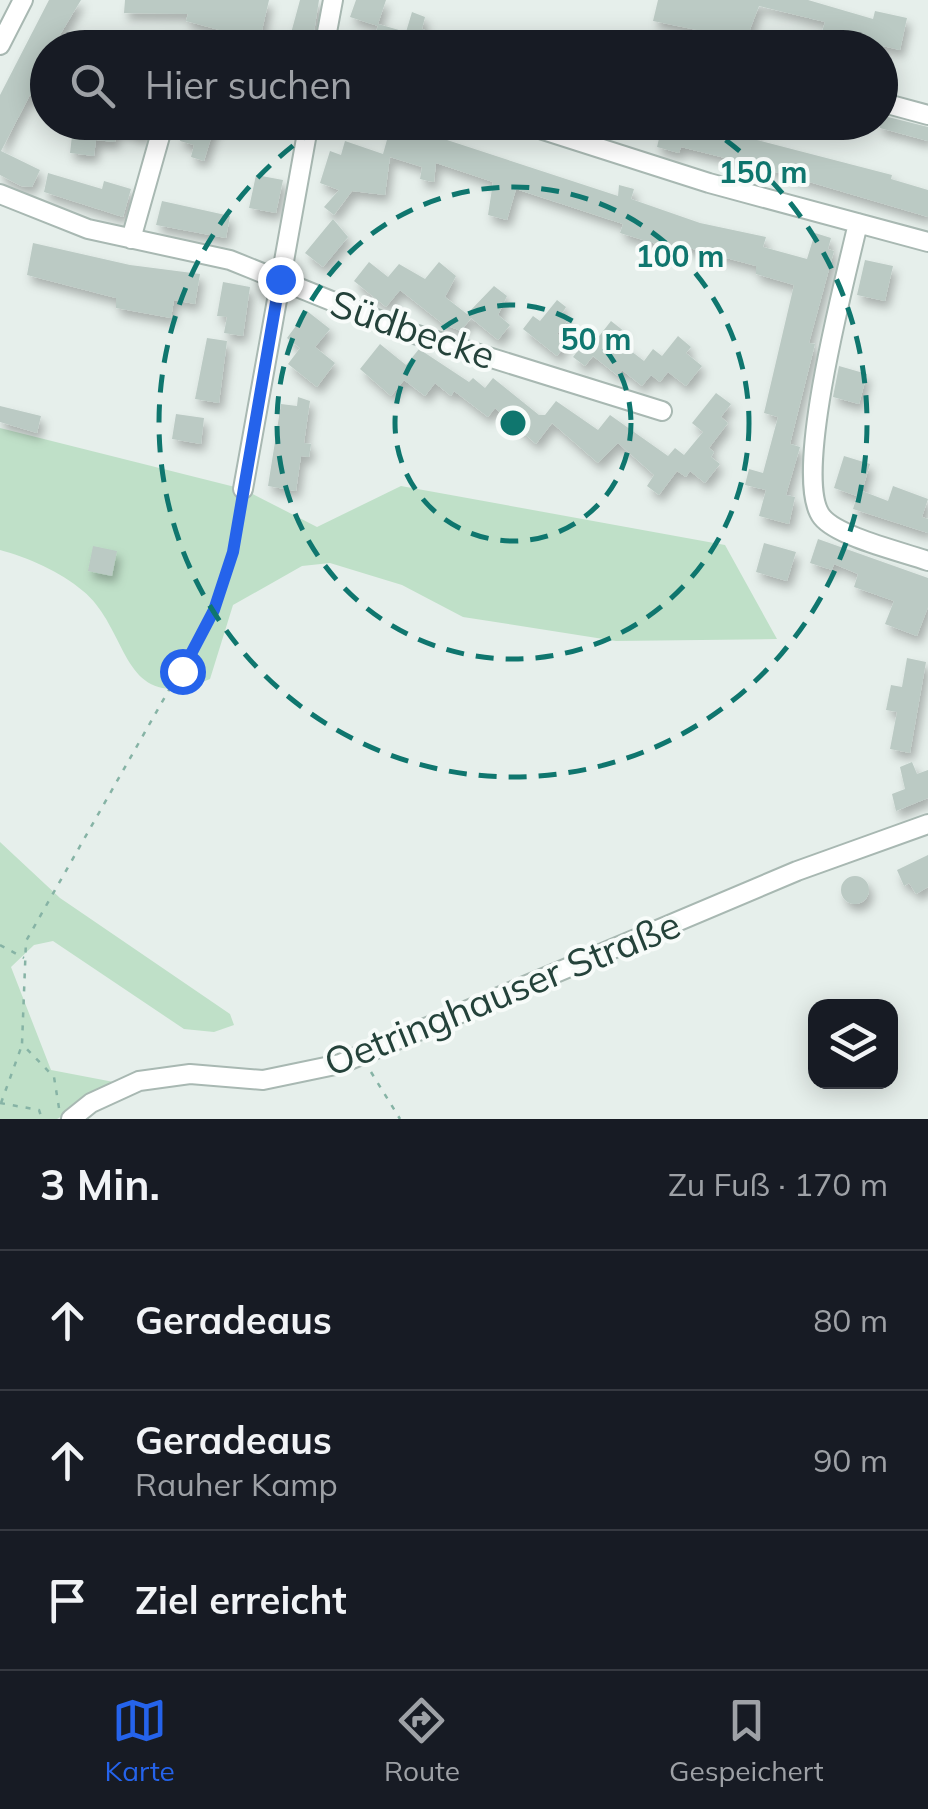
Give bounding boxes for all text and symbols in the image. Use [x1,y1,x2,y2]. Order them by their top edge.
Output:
search box [30,30,898,140]
icon: search [65,58,120,113]
text: Hier suchen [145,61,352,109]
text: 150 m [718,153,808,191]
text: 100 m [635,237,725,275]
route end [258,257,304,303]
street label: Südbecke [325,279,501,379]
text: 50 m [560,320,632,358]
centre of rings [495,405,531,441]
route start [160,649,206,695]
street label: Oetringhauser Straße [317,900,687,1086]
map controls [808,999,898,1089]
button: layers [808,999,898,1089]
text: 3 Min. [40,1158,160,1211]
text: Zu Fuß · 170 m [668,1164,888,1204]
icon: ahead [40,1293,95,1348]
text: Geradeaus [135,1296,332,1344]
text: 80 m [813,1300,888,1340]
text: Geradeaus [135,1416,332,1464]
icon: ahead [40,1433,95,1488]
text: 90 m [813,1440,888,1480]
text: Rauher Kamp [135,1464,338,1504]
icon: arrive [40,1573,95,1628]
text: Ziel erreicht [135,1576,347,1624]
tab: Karte [105,1693,175,1788]
tab: Route [384,1693,460,1788]
tab: Gespeichert [669,1693,823,1788]

